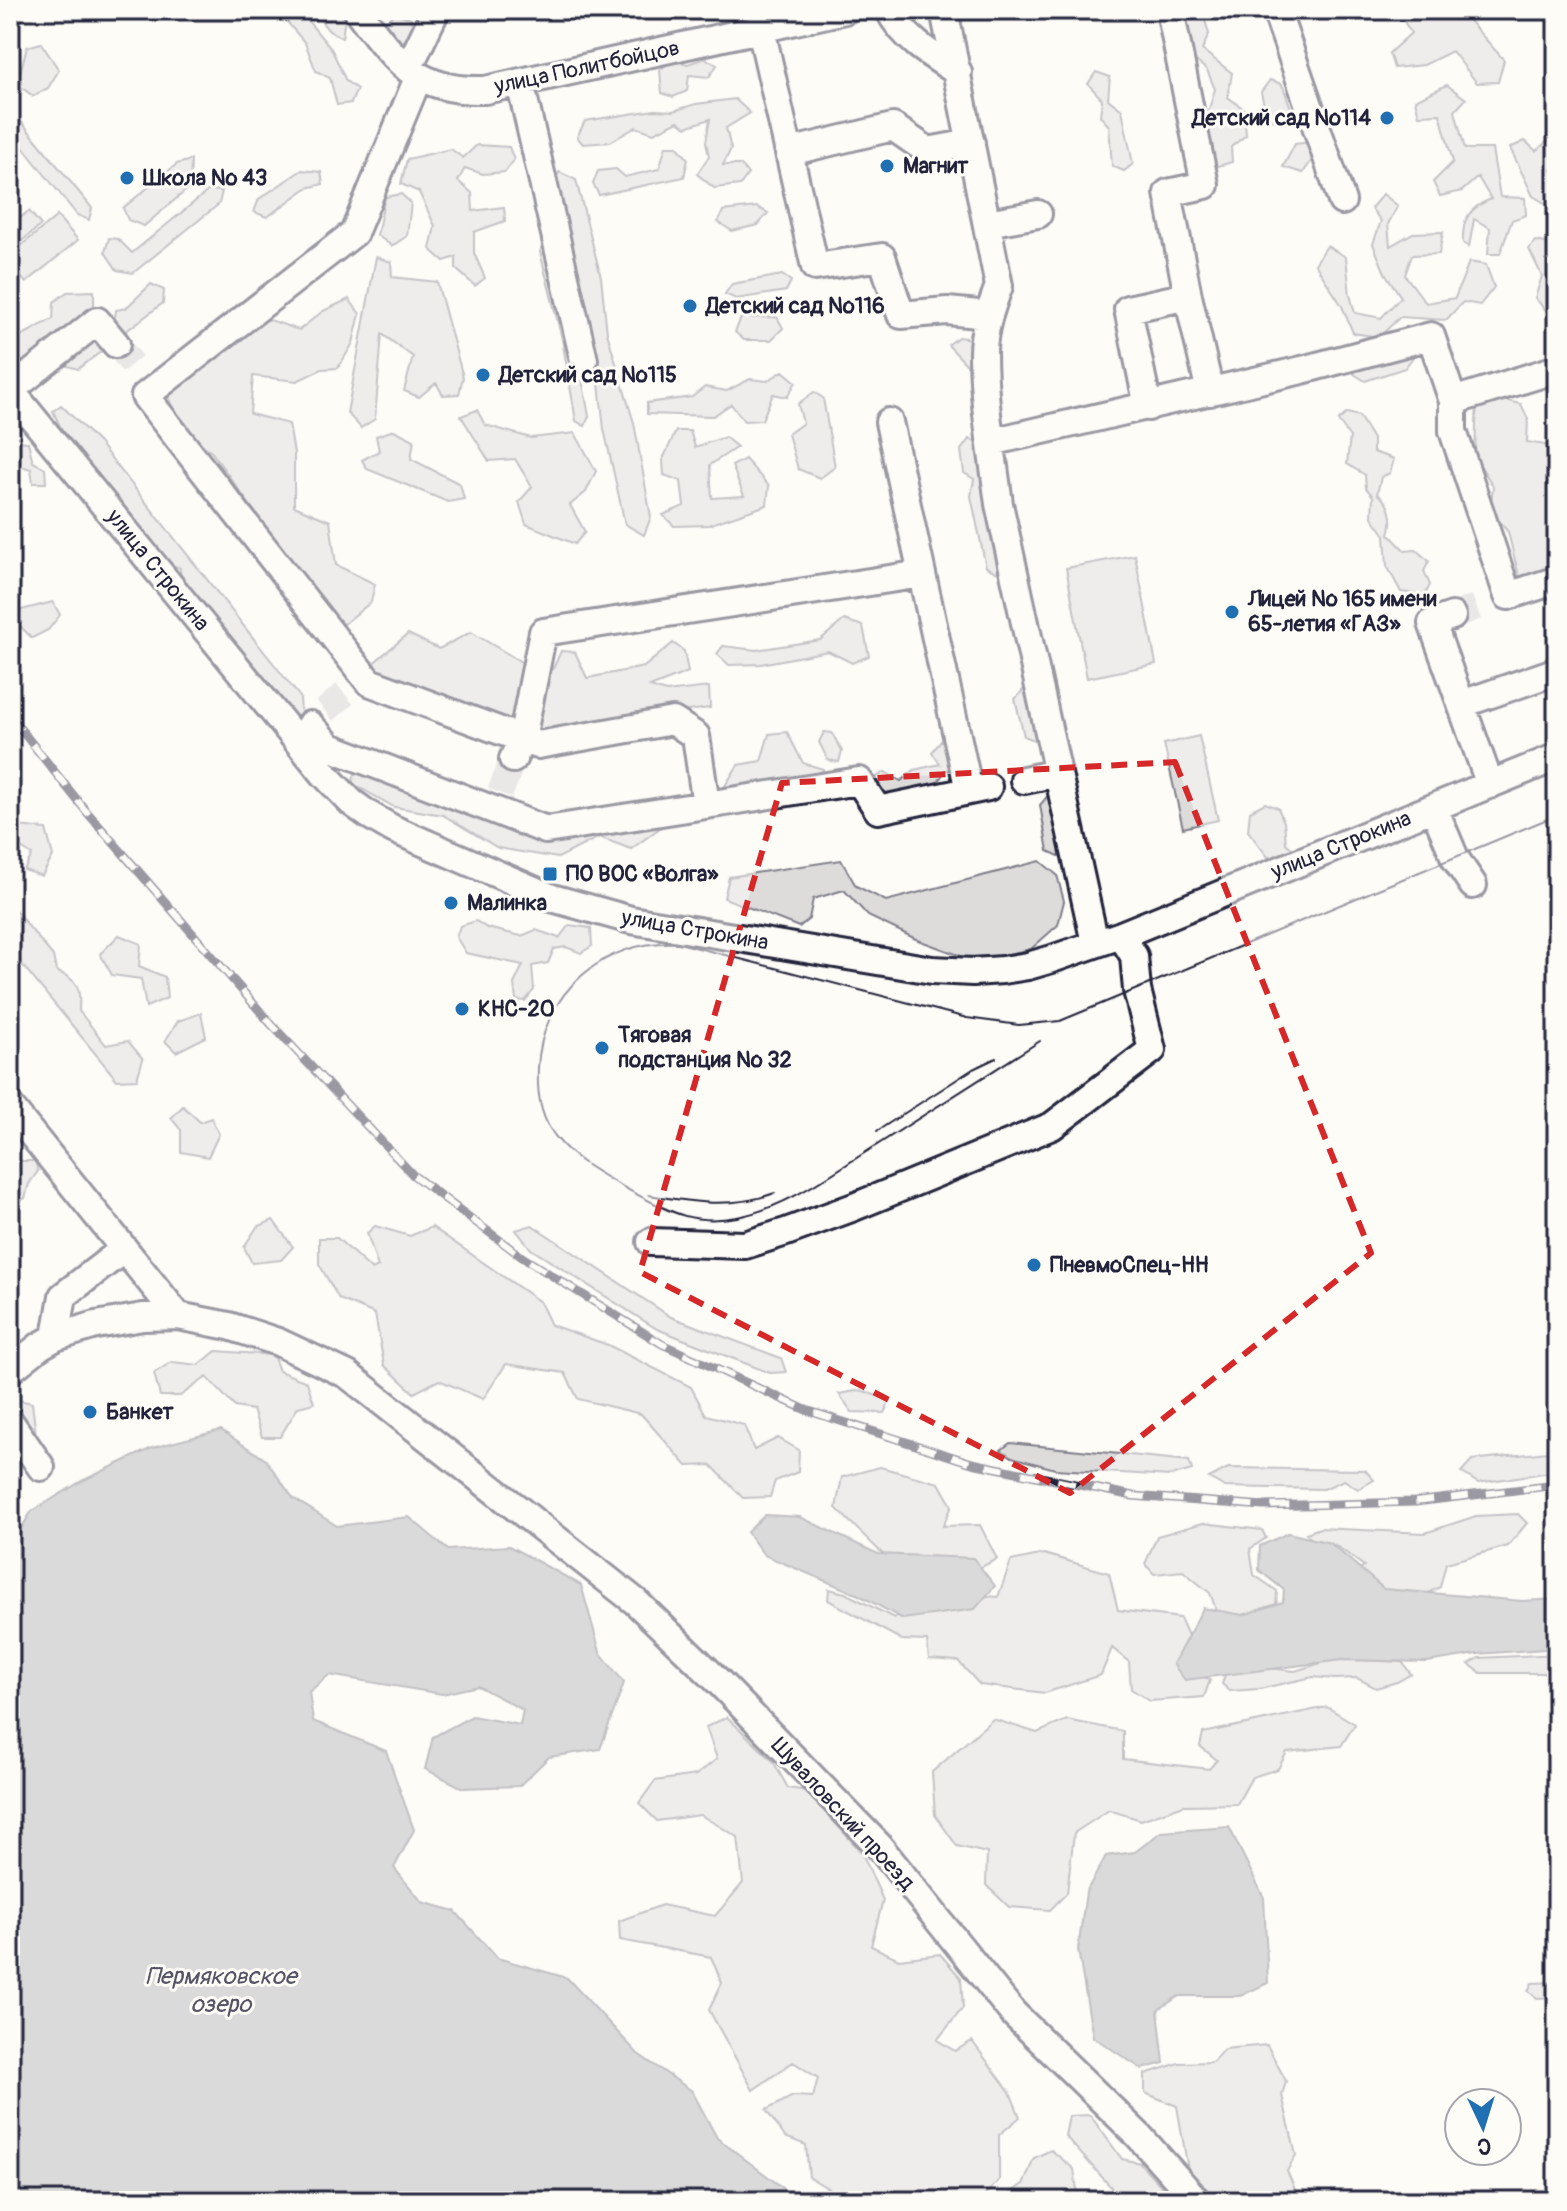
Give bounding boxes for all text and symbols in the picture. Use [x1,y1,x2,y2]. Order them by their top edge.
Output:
street label: улица Политбойцов [491,34,682,100]
place label: Детский сад №114 [1190,104,1371,132]
marker: Детский сад №114 [1378,109,1396,127]
place label: Магнит [903,152,969,180]
marker: Магнит [878,157,896,175]
place label: Школа № 43 [142,164,267,192]
marker: Школа № 43 [118,169,136,187]
place label: Детский сад №116 [704,292,885,320]
marker: Детский сад №116 [681,297,699,315]
place label: Детский сад №115 [497,361,677,389]
marker: Детский сад №115 [474,366,492,384]
street label: улица Строкина [100,503,216,637]
place label: Лицей № 165 имени 65-летия «ГАЗ» [1247,585,1437,638]
marker: Лицей № 165 имени 65-летия «ГАЗ» [1223,603,1241,621]
street label: улица Строкина [1266,804,1415,886]
place label: ПО ВОС «Волга» [566,860,719,888]
marker: ПО ВОС «Волга» [541,865,559,883]
place label: Малинка [467,889,547,917]
marker: Малинка [442,894,460,912]
street label: улица Строкина [618,903,771,957]
place label: КНС-20 [478,995,555,1023]
marker: КНС-20 [453,1000,471,1018]
place label: Тяговая подстанция № 32 [617,1021,792,1074]
marker: Тяговая подстанция № 32 [593,1039,611,1057]
place label: ПневмоСпец-НН [1050,1251,1209,1279]
marker: ПневмоСпец-НН [1025,1256,1043,1274]
place label: Банкет [106,1398,175,1426]
marker: Банкет [81,1403,99,1421]
street label: Шуваловский проезд [765,1732,921,1896]
water label: Пермяковское озеро [145,1962,299,2019]
north arrow [1443,2087,1523,2167]
text: С [1476,2132,1492,2160]

